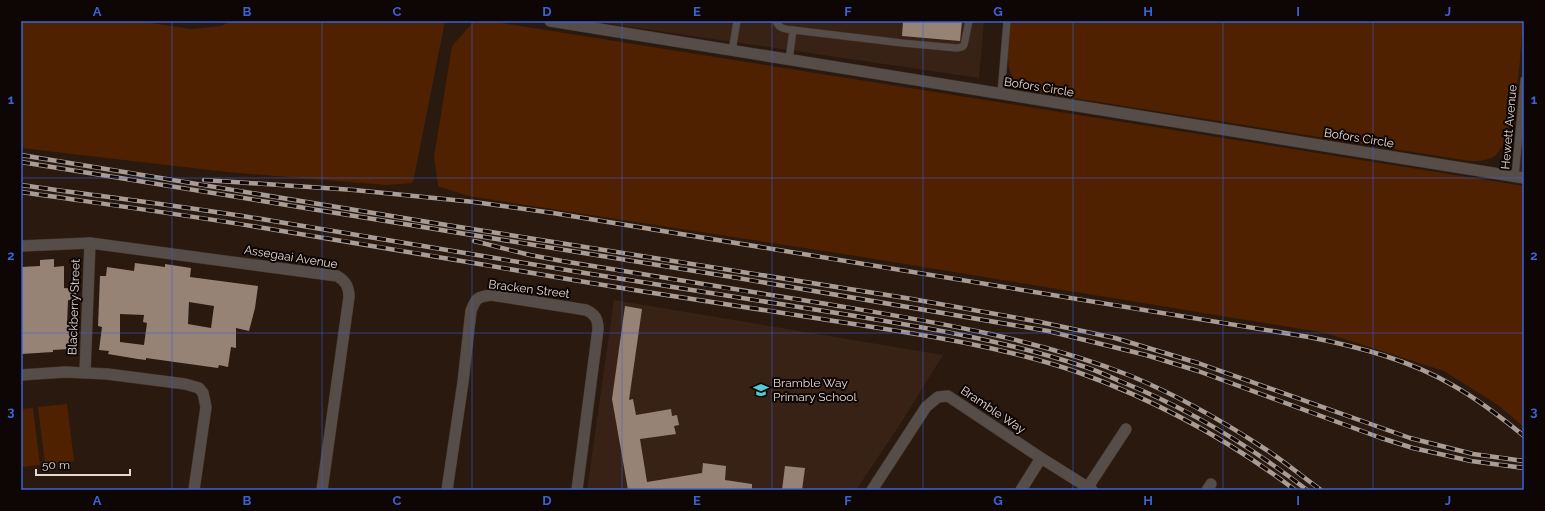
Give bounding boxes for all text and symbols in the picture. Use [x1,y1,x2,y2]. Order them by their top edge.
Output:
text: A [93,4,102,19]
text: B [243,4,252,19]
text: C [393,4,402,19]
text: D [542,4,552,19]
text: E [693,4,701,19]
text: F [844,4,852,19]
text: G [993,4,1003,19]
text: H [1143,4,1153,19]
text: I [1296,4,1300,19]
text: J [1445,4,1451,19]
street label: Bofors Circle [1003,75,1075,99]
street label: Hewett Avenue [1498,84,1520,170]
text: 1 [8,92,15,107]
text: 1 [1531,92,1538,107]
street label: Bofors Circle [1323,126,1395,150]
street label: Assegaai Avenue [243,243,339,271]
text: 2 [7,248,15,263]
text: 2 [1530,248,1538,263]
street label: Blackberry Street [65,259,83,355]
street label: Bracken Street [488,277,570,301]
place label: Bramble Way Primary School [773,376,857,404]
school or university icon: Bramble Way Primary School [752,381,770,399]
street label: Bramble Way [958,383,1028,437]
text: 3 [7,404,15,419]
text: 3 [1530,404,1538,419]
scale bar [36,451,130,477]
text: 50 m [42,458,70,472]
text: A [93,493,102,508]
text: B [243,493,252,508]
text: C [393,493,402,508]
text: D [542,493,552,508]
text: E [693,493,701,508]
text: F [844,493,852,508]
text: G [993,493,1003,508]
text: H [1143,493,1153,508]
text: I [1296,493,1300,508]
text: J [1445,493,1451,508]

